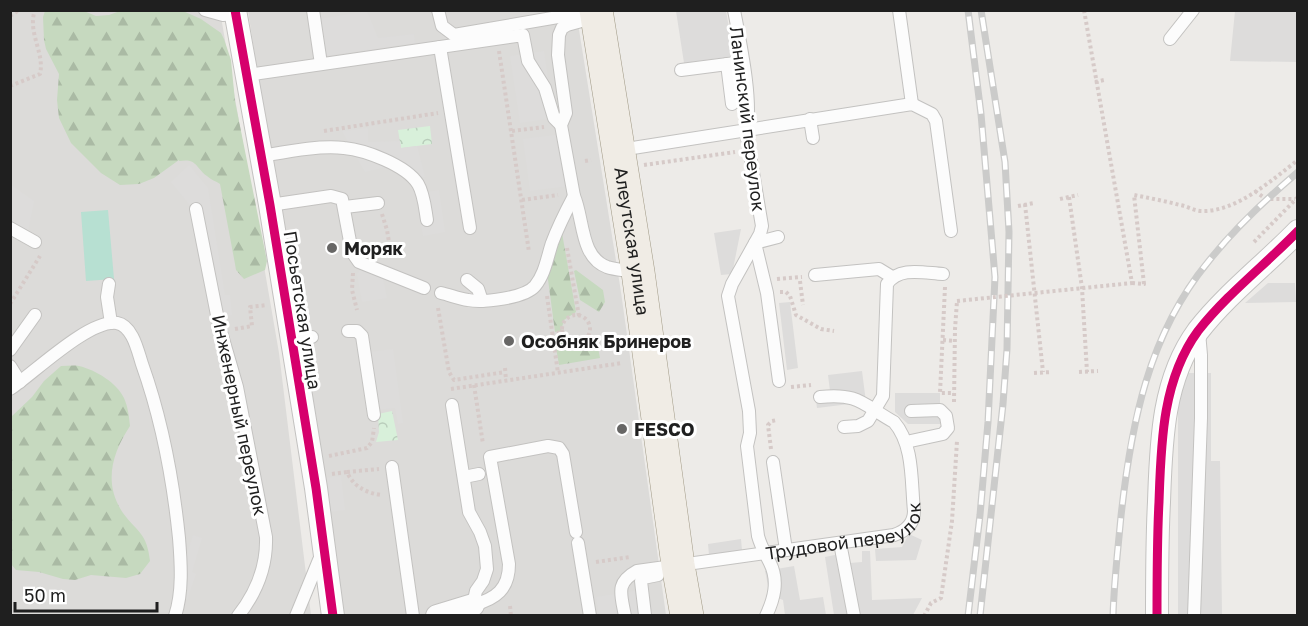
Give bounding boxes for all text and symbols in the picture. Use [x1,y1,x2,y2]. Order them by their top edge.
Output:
street label: Ланинский переулок [726,25,770,213]
street label: Алеутская улица [610,165,655,317]
street label: Посьетская улица [280,229,326,391]
place label: Моряк [344,237,403,259]
marker: Моряк [325,241,339,255]
street label: Инженерный переулок [208,312,272,518]
place label: Особняк Бринеров [521,330,692,352]
marker: Особняк Бринеров [502,334,516,348]
place label: FESCO [634,418,695,440]
marker: FESCO [615,422,629,436]
street label: Трудовой переулок [764,502,925,564]
scale bar [15,575,158,613]
text: 50 m [24,584,66,606]

